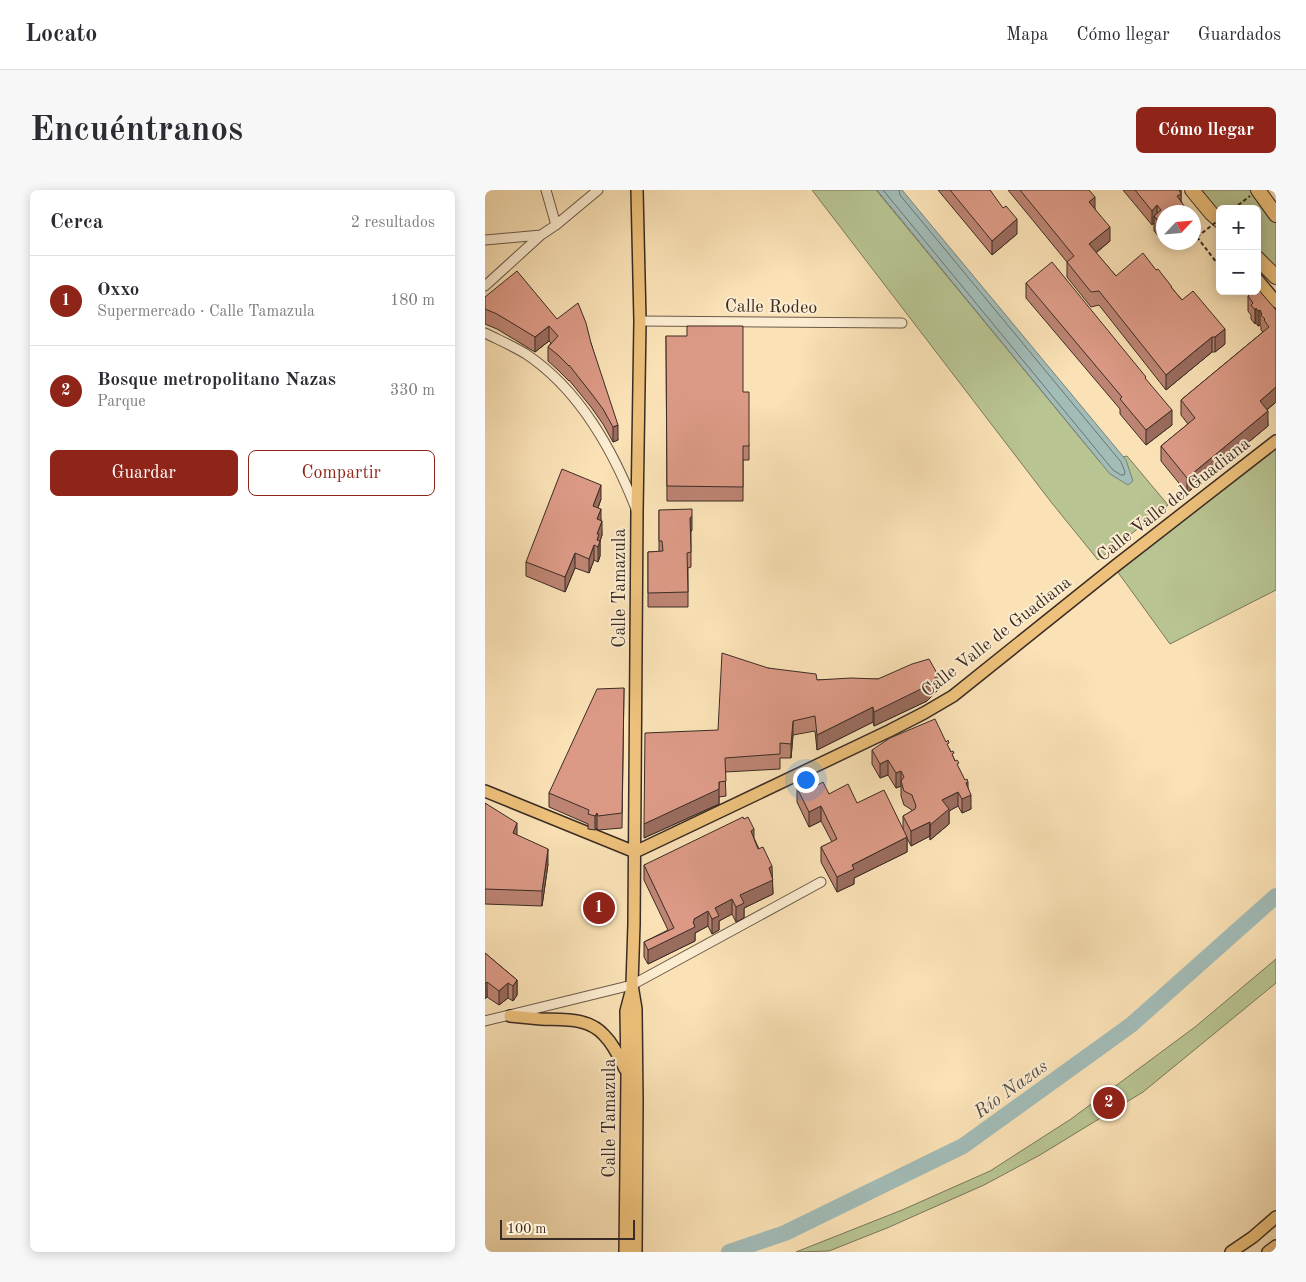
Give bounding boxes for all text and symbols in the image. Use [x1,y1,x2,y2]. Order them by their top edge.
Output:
text: Locato [25,23,97,47]
text: Mapa [1006,26,1048,44]
text: Cómo llegar [1076,26,1170,44]
text: Guardados [1198,26,1281,44]
button: Cómo llegar [1136,107,1276,153]
text: Encuéntranos [30,113,243,148]
north arrow [1156,205,1201,250]
map controls [1216,205,1261,295]
button: + [1216,205,1261,250]
text: Cerca [50,212,103,233]
text: 2 resultados [351,215,435,231]
button: − [1216,250,1261,295]
text: Oxxo [97,281,139,300]
text: 1 [61,293,71,309]
text: 180 m [390,293,435,309]
street label: Calle Rodeo [725,297,817,317]
text: Supermercado · Calle Tamazula [97,304,315,320]
text: Bosque metropolitano Nazas [97,371,336,390]
text: 2 [61,383,71,399]
text: 330 m [390,383,435,399]
text: Parque [97,394,146,410]
street label: Calle Valle del Guadiana [1094,434,1254,565]
button: Guardar [50,450,238,496]
button: Compartir [248,450,435,496]
street label: Calle Tamazula [611,528,629,648]
street label: Calle Valle de Guadiana [918,573,1075,701]
your location [793,767,819,793]
pin: 1 [583,889,615,927]
water label: Río Nazas [970,1057,1052,1124]
street label: Calle Tamazula [601,1058,619,1178]
pin: 2 [1093,1084,1125,1122]
scale bar [500,1217,635,1240]
text: 100 m [507,1222,546,1236]

